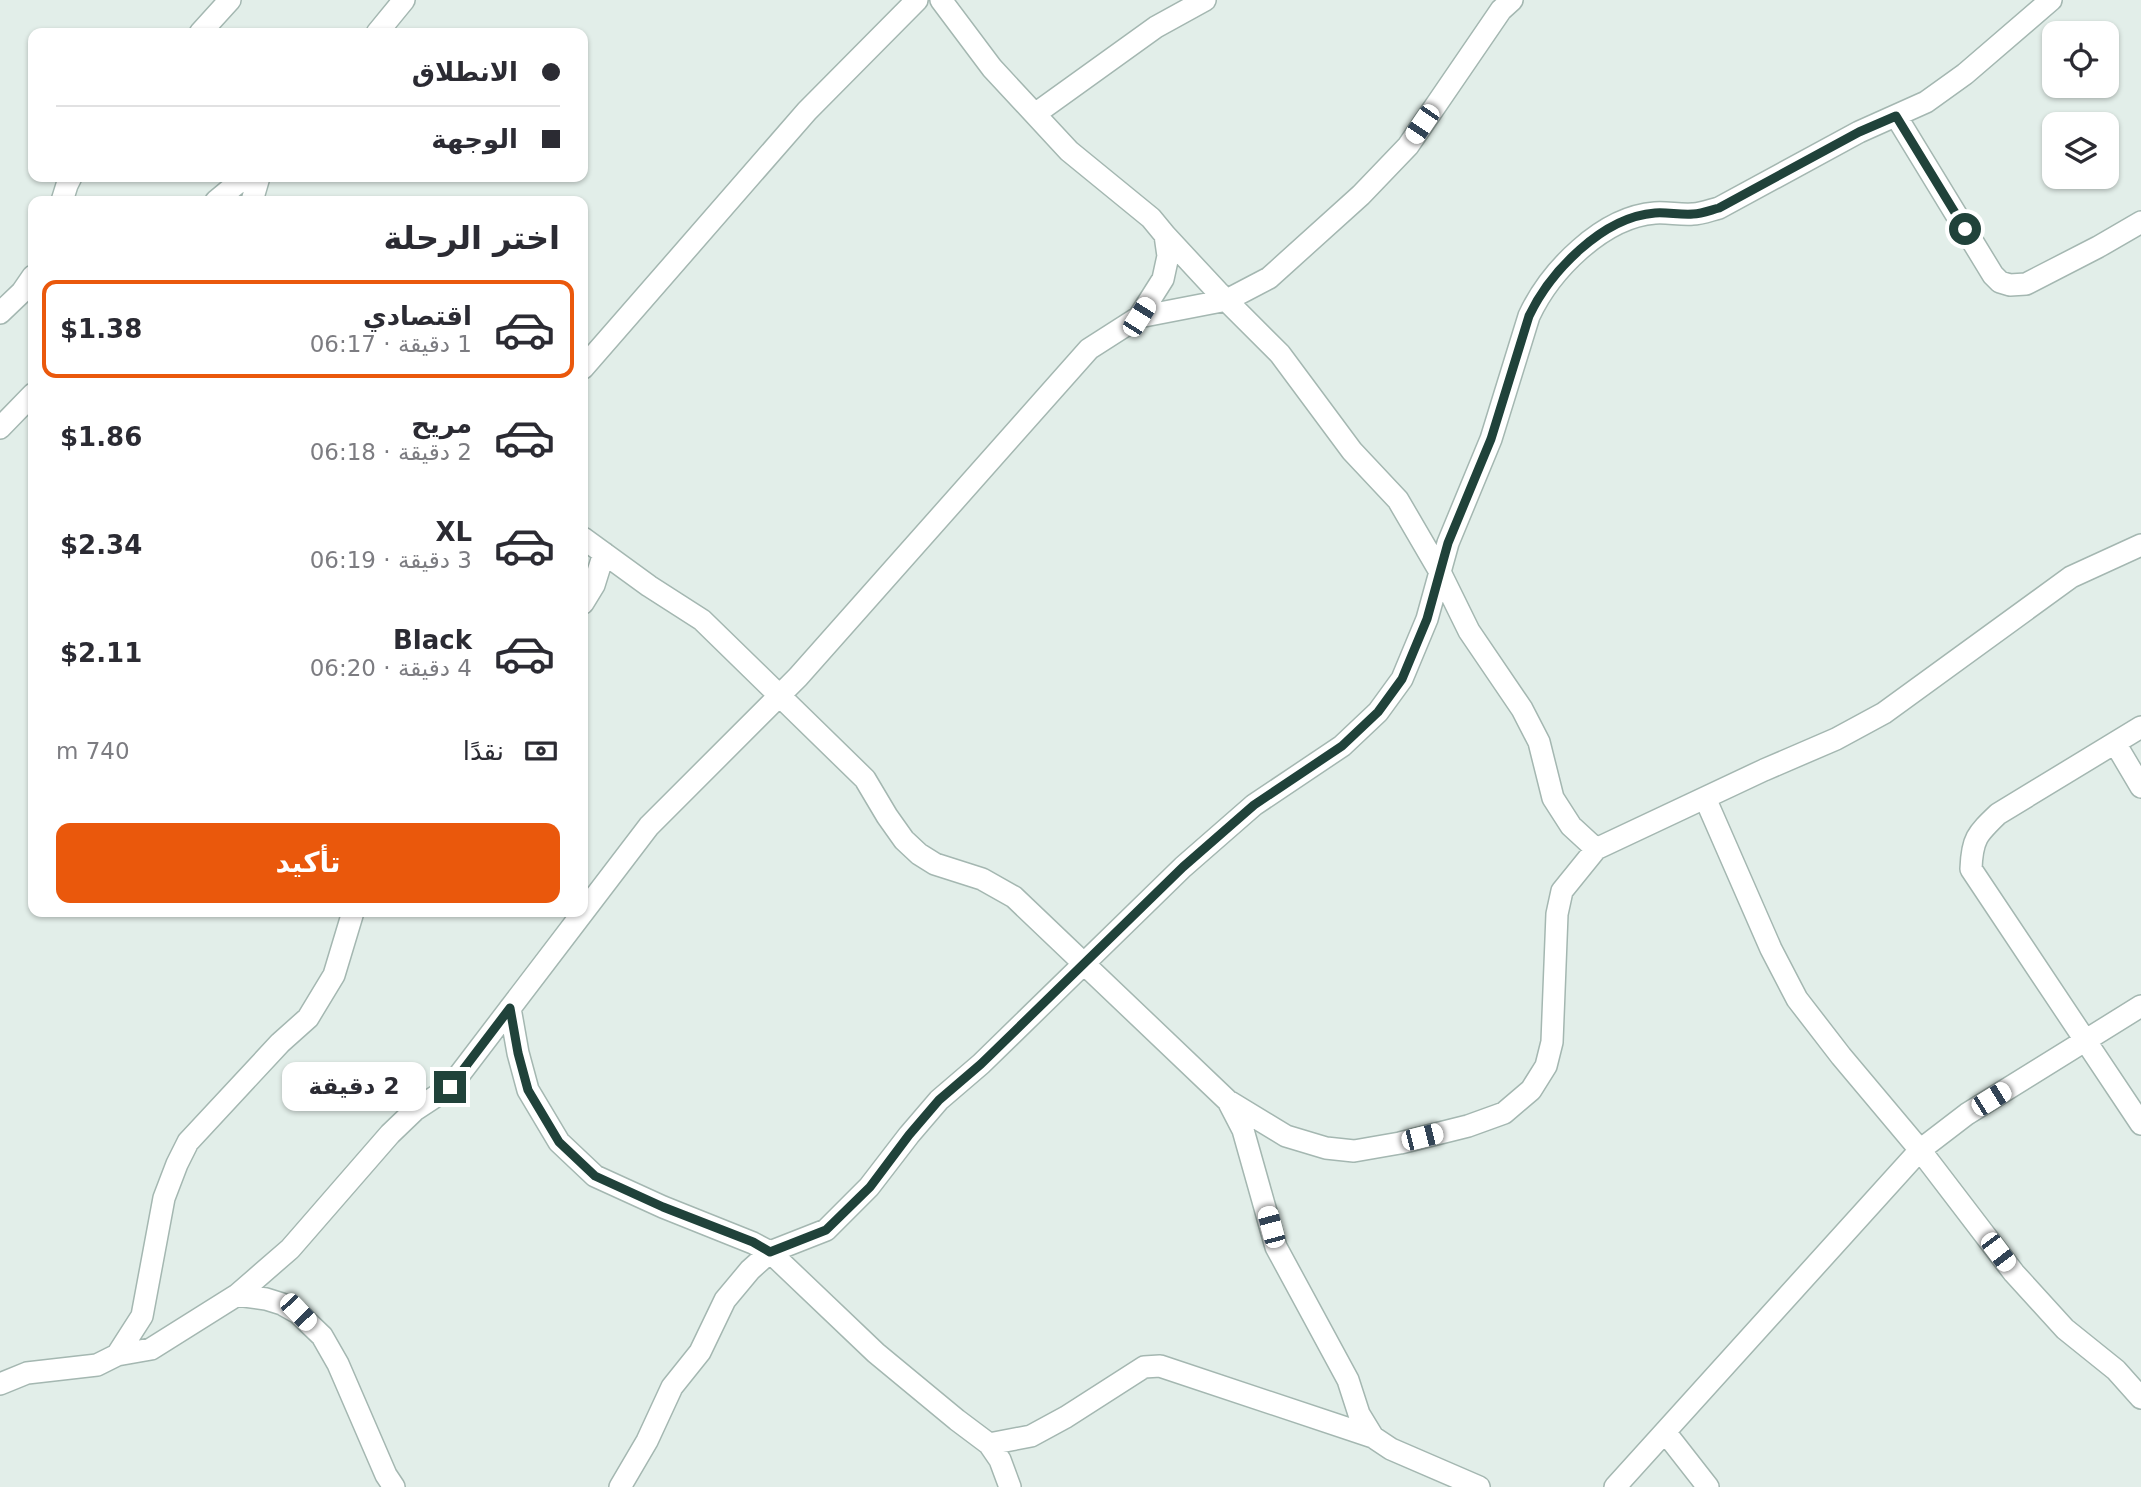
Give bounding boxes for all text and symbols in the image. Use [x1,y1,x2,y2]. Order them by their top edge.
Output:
map controls [2042,21,2119,189]
button: locate [2042,21,2119,98]
text: الانطلاق [412,57,518,87]
car [1402,101,1443,147]
button: layers [2042,112,2119,189]
text: الوجهة [431,124,518,154]
route start [1949,213,1981,245]
text: اختر الرحلة [383,219,560,257]
car [1119,294,1160,340]
icon: car [493,298,556,361]
text: اقتصادي [363,301,472,331]
text: $1.38 [60,314,142,344]
text: 1 دقيقة · 06:17 [310,331,472,357]
icon: car [493,406,556,469]
text: مريح [411,409,472,439]
text: $1.86 [60,422,142,452]
text: 2 دقيقة · 06:18 [310,439,472,465]
icon: car [493,514,556,577]
text: XL [435,517,472,547]
text: $2.34 [60,530,142,560]
text: 3 دقيقة · 06:19 [310,547,472,573]
icon: car [493,622,556,685]
text: Black [393,625,472,655]
text: $2.11 [60,638,142,668]
text: 4 دقيقة · 06:20 [310,655,472,681]
icon: cash [522,732,560,770]
text: نقدًا [463,736,504,766]
text: 740 m [56,738,130,764]
button: تأكيد [56,823,560,903]
callout: 2 دقيقة [282,1062,426,1112]
route end [434,1071,466,1103]
text: 2 دقيقة [309,1073,399,1099]
car [1968,1079,2015,1119]
car [1400,1122,1445,1152]
car [1256,1204,1287,1250]
car [1977,1229,2020,1275]
car [276,1290,321,1334]

